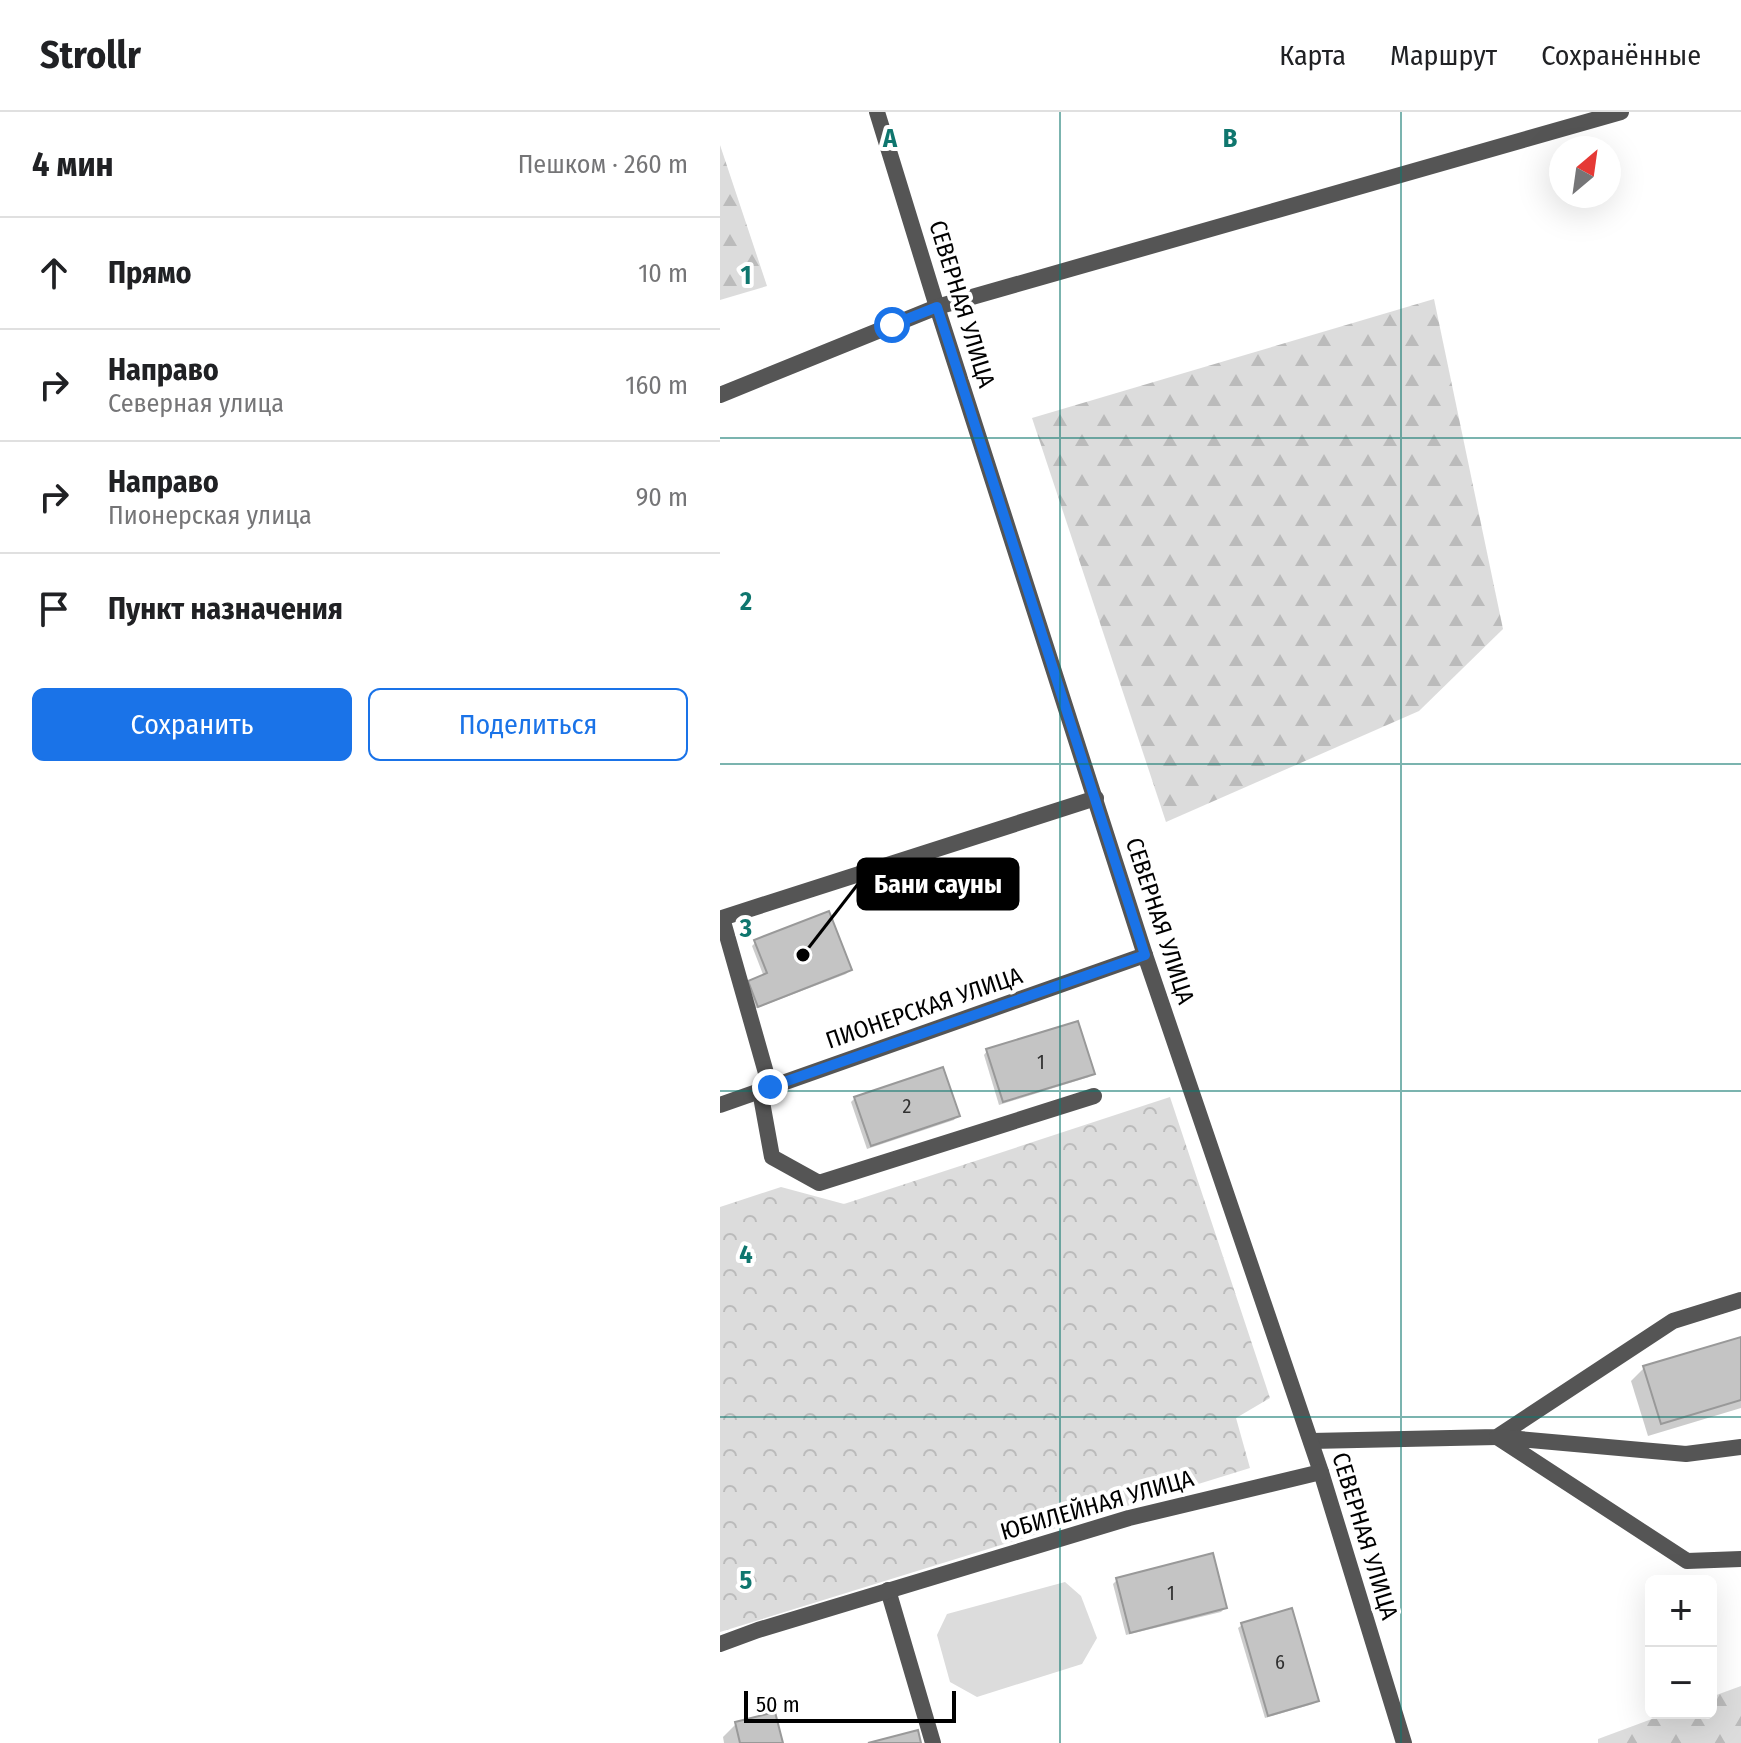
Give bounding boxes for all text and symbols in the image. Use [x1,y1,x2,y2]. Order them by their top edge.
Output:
text: Strollr [40,32,141,78]
text: Карта [1279,39,1346,72]
text: Маршрут [1390,39,1497,72]
text: Сохранённые [1541,39,1701,72]
text: A [882,123,898,154]
text: B [1223,123,1238,154]
north arrow [1549,136,1621,208]
text: 4 мин [32,144,114,185]
text: Пешком · 260 m [518,149,688,180]
street label: СЕВЕРНАЯ УЛИЦА [923,217,1001,391]
icon: ahead [32,251,76,295]
text: Прямо [108,255,192,291]
text: 10 m [638,258,688,289]
text: 1 [741,260,752,291]
route start [874,307,910,343]
text: Направо [108,352,219,388]
icon: right [32,363,76,407]
text: 160 m [625,370,688,401]
text: Северная улица [108,388,284,419]
text: Направо [108,464,219,500]
icon: right [32,475,76,519]
text: 90 m [636,482,688,513]
text: Пионерская улица [108,500,312,531]
text: 2 [739,586,752,617]
icon: arrive [32,587,76,631]
text: Пункт назначения [108,591,343,627]
button: Сохранить [32,688,352,761]
button: Поделиться [368,688,688,761]
street label: СЕВЕРНАЯ УЛИЦА [1120,834,1200,1008]
callout: Бани сауны [858,859,1018,909]
text: Бани сауны [874,869,1002,900]
text: 3 [739,913,752,944]
street label: ПИОНЕРСКАЯ УЛИЦА [822,961,1026,1055]
house number: 1 [1037,1050,1045,1074]
route end [752,1069,788,1105]
house number: 2 [903,1094,912,1118]
text: 4 [739,1239,753,1270]
street label: СЕВЕРНАЯ УЛИЦА [1326,1449,1404,1623]
street label: ЮБИЛЕЙНАЯ УЛИЦА [997,1464,1197,1546]
text: 5 [740,1565,753,1596]
map controls [1645,1575,1717,1719]
button: + [1645,1575,1717,1647]
house number: 1 [1167,1581,1175,1605]
button: − [1645,1647,1717,1719]
house number: 6 [1275,1650,1285,1674]
scale bar [744,1687,956,1723]
text: 50 m [756,1691,800,1718]

